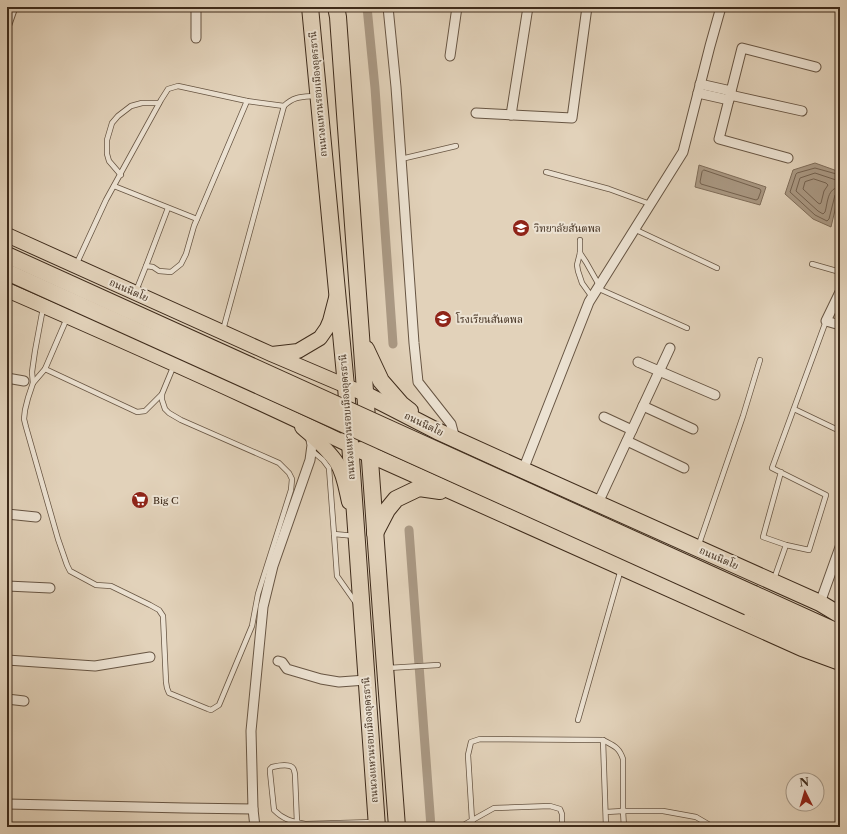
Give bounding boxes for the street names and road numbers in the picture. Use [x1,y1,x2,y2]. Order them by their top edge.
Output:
street label: ถนนวงแหวนรอบเมืองอุดรธานี [306,30,331,157]
street label: ถนนนิตโย [107,275,151,305]
street label: ถนนวงแหวนรอบเมืองอุดรธานี [336,353,359,480]
street label: ถนนนิตโย [402,408,446,439]
street label: ถนนนิตโย [697,543,741,573]
street label: ถนนวงแหวนรอบเมืองอุดรธานี [359,676,382,803]

